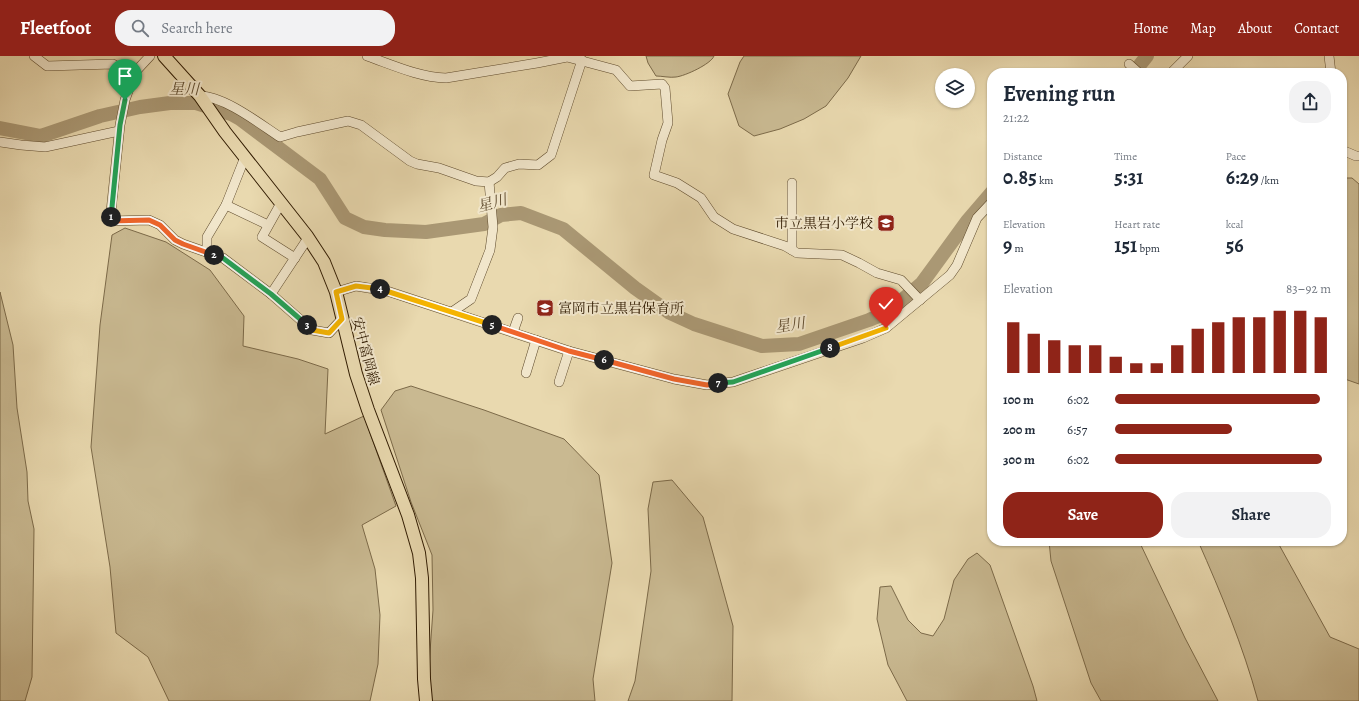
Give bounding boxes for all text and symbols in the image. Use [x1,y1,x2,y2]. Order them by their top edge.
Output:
search box [115,10,395,46]
text: Fleetfoot [20,15,91,41]
icon: search [129,17,151,39]
text: Search here [161,18,233,38]
text: Home [1133,19,1168,38]
text: Map [1190,19,1216,38]
text: About [1238,19,1272,38]
text: Contact [1294,19,1339,38]
pin [108,59,142,100]
icon: arrive [114,65,136,87]
map controls [935,68,975,108]
button: layers [935,68,975,108]
water label: 星川 [169,79,201,99]
text: Evening run [1003,79,1115,109]
button: share [1289,81,1331,123]
text: 21:22 [1003,109,1029,126]
text: Distance [1003,149,1042,164]
text: Time [1114,149,1137,164]
text: Pace [1226,149,1246,164]
text: 0.85 [1003,164,1037,191]
text: 5:31 [1114,164,1143,191]
text: 6:29 [1226,164,1259,191]
text: km [1037,173,1054,188]
text: /km [1259,173,1279,188]
water label: 星川 [475,189,511,217]
pin: 1 [101,207,121,227]
text: 1 [109,209,113,224]
school or university icon: 市立黒岩小学校 [876,213,896,233]
place label: 市立黒岩小学校 [775,214,873,233]
text: Elevation [1003,217,1045,232]
text: Heart rate [1114,217,1160,232]
text: kcal [1226,217,1243,232]
text: 9 [1003,232,1012,259]
text: 151 [1114,232,1137,259]
text: 56 [1226,232,1244,259]
text: m [1012,241,1024,256]
text: bpm [1137,241,1160,256]
pin: 2 [204,245,224,265]
text: 2 [211,247,217,262]
pin: 4 [370,279,390,299]
text: Elevation [1003,280,1053,297]
text: 83–92 m [1286,280,1331,297]
text: 4 [377,281,383,296]
pin [869,287,903,328]
icon: check [875,293,897,315]
school or university icon: 富岡市立黒岩保育所 [535,298,555,318]
place label: 富岡市立黒岩保育所 [558,299,684,318]
water label: 星川 [774,312,808,337]
pin: 3 [297,315,317,335]
street label: 安中富岡線 [347,315,384,387]
pin: 5 [482,315,502,335]
text: 3 [305,317,309,332]
text: 5 [490,317,494,332]
pin: 8 [820,338,840,358]
text: 8 [827,340,833,355]
pin: 6 [594,350,614,370]
text: 6 [601,352,607,367]
pin: 7 [708,373,728,393]
text: 7 [716,375,720,390]
text: 100 m [1003,391,1034,408]
text: 6:02 [1067,391,1089,408]
text: 200 m [1003,421,1036,438]
text: 6:57 [1067,421,1087,438]
text: 300 m [1003,451,1035,468]
text: 6:02 [1067,451,1089,468]
button: Save [1003,492,1163,538]
button: Share [1171,492,1331,538]

